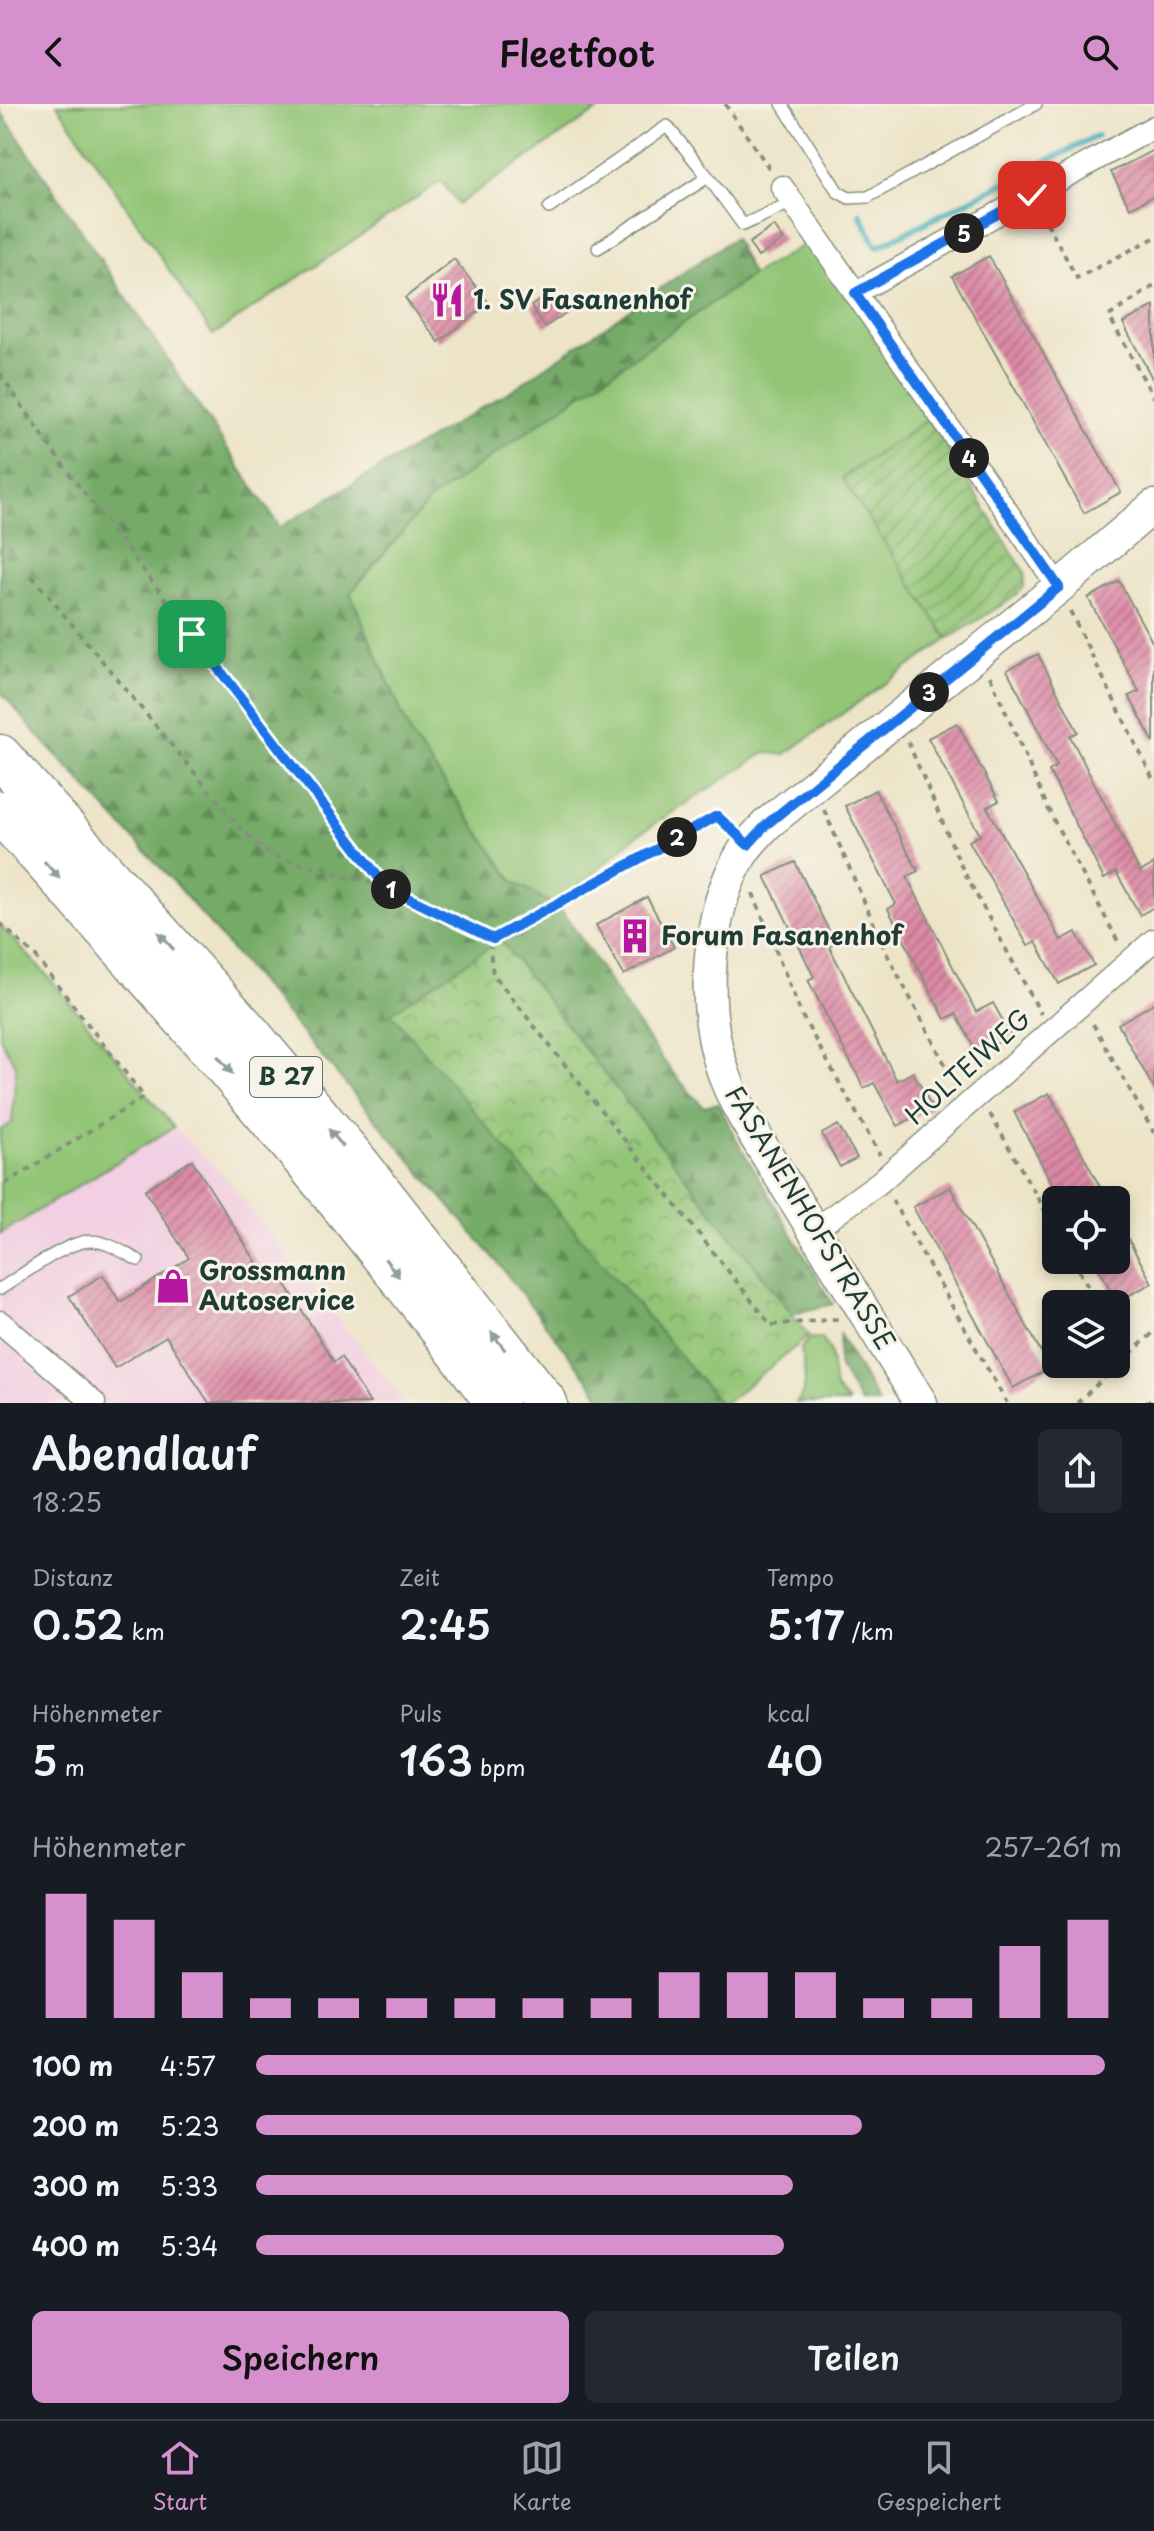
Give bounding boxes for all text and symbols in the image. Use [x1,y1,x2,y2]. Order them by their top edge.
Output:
text: Fleetfoot [499,25,655,79]
icon: back [32,30,76,74]
icon: search [1078,30,1122,74]
pin [998,161,1066,229]
icon: check [1010,173,1054,217]
pin: 5 [944,213,984,253]
text: 5 [957,216,971,249]
place label: 1. SV Fasanenhof [473,279,694,318]
restaurant icon: 1. SV Fasanenhof [428,281,466,319]
pin: 4 [949,438,989,478]
text: 4 [962,441,976,474]
pin [158,600,226,668]
icon: arrive [170,612,214,656]
pin: 3 [909,672,949,712]
text: 3 [922,675,936,708]
pin: 2 [657,817,697,857]
text: 2 [669,820,685,853]
one-way arrow [43,861,61,880]
pin: 1 [371,869,411,909]
text: 1 [386,872,396,905]
place label: Forum Fasanenhof [661,915,905,954]
building icon: Forum Fasanenhof [616,917,654,955]
one-way arrow [158,931,176,950]
street label: HOLTEIWEG [895,999,1039,1133]
one-way arrow [216,1055,233,1075]
road number: B 27 [250,1057,322,1097]
street label: FASANENHOFSTRASSE [717,1078,906,1357]
one-way arrow [328,1128,345,1148]
map controls [1042,1186,1130,1378]
button: locate [1042,1186,1130,1274]
place label: Grossmann Autoservice [199,1250,355,1319]
one-way arrow [383,1258,400,1278]
shop icon: Grossmann Autoservice [154,1267,192,1305]
button: layers [1042,1290,1130,1378]
one-way arrow [491,1331,507,1351]
text: Abendlauf [32,1419,256,1485]
button: share [1038,1429,1122,1513]
text: 18:25 [32,1482,102,1521]
text: Distanz [32,1560,113,1593]
text: Zeit [399,1560,440,1593]
text: Tempo [767,1560,834,1593]
text: 0.52 [32,1593,124,1654]
text: 2:45 [399,1593,491,1654]
text: 5:17 [767,1593,844,1654]
text: km [124,1614,165,1647]
text: /km [844,1614,894,1647]
text: Höhenmeter [32,1696,162,1729]
text: Puls [399,1696,442,1729]
text: kcal [767,1696,811,1729]
text: 5 [32,1729,58,1790]
text: 163 [399,1729,473,1790]
text: 40 [767,1729,823,1790]
text: m [58,1750,85,1783]
text: bpm [473,1750,526,1783]
text: Höhenmeter [32,1827,185,1866]
text: 257–261 m [985,1827,1122,1866]
text: 100 m [32,2046,113,2085]
text: 4:57 [160,2046,216,2085]
text: 200 m [32,2106,119,2145]
text: 5:23 [160,2106,219,2145]
text: 300 m [32,2166,120,2205]
text: 5:33 [160,2166,218,2205]
text: 400 m [32,2226,120,2265]
text: 5:34 [160,2226,219,2265]
button: Speichern [32,2311,569,2403]
button: Teilen [585,2311,1122,2403]
tab: Start [152,2436,207,2517]
tab: Karte [512,2436,572,2517]
tab: Gespeichert [876,2436,1002,2517]

